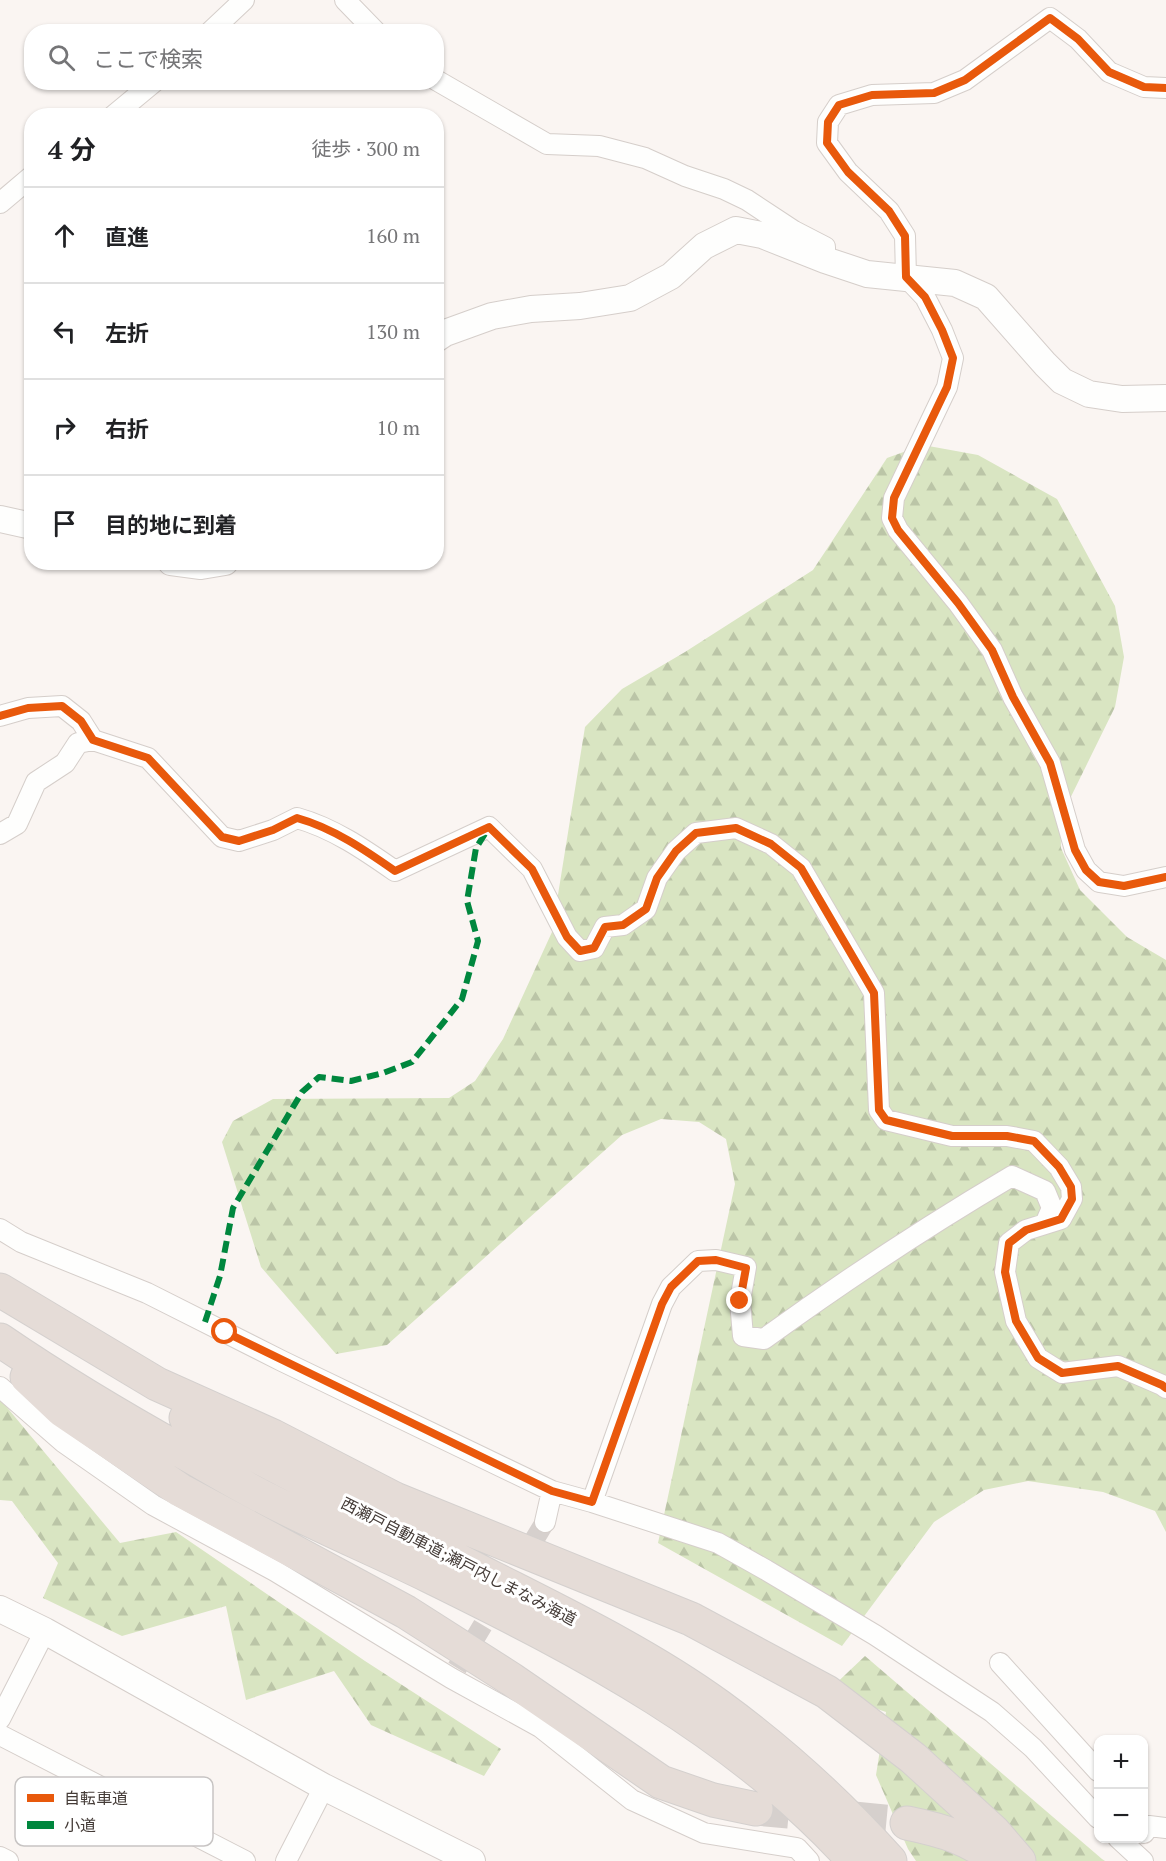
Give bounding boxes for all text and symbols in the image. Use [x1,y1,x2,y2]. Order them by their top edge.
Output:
search box [24,24,444,90]
icon: search [45,41,78,74]
text: ここで検索 [93,44,203,73]
text: 4 分 [48,132,96,166]
text: 徒歩 · 300 m [311,135,420,162]
icon: ahead [48,219,81,252]
text: 直進 [105,222,149,251]
text: 160 m [366,222,420,249]
icon: left [48,315,81,348]
text: 左折 [105,318,149,347]
text: 130 m [366,318,420,345]
icon: right [48,411,81,444]
text: 右折 [105,414,149,443]
text: 10 m [377,414,420,441]
icon: arrive [48,507,81,540]
text: 目的地に到着 [105,510,237,539]
route end [726,1287,752,1313]
route start [211,1318,237,1344]
street label: 西瀬戸自動車道;瀬戸内しまなみ海道 [338,1492,580,1630]
map controls [1094,1735,1148,1843]
button: + [1094,1735,1148,1789]
legend [15,1777,213,1846]
text: 自転車道 [64,1787,128,1809]
button: − [1094,1789,1148,1843]
text: 小道 [64,1814,96,1836]

